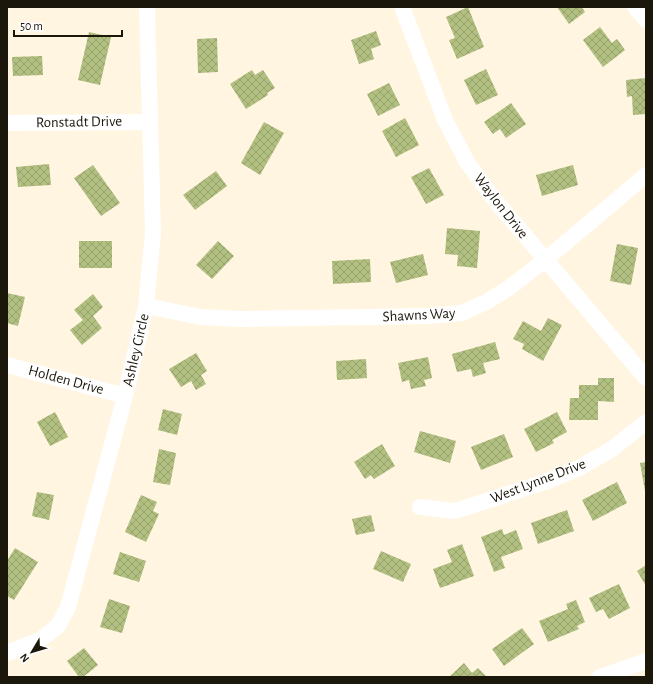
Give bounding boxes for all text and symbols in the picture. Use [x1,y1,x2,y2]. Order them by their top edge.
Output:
scale bar [14,12,122,38]
text: 50 m [20,20,43,32]
street label: Ronstadt Drive [36,114,122,130]
street label: Waylon Drive [471,171,531,241]
street label: Shawns Way [382,306,456,324]
street label: Ashley Circle [120,312,152,388]
street label: Holden Drive [27,363,105,397]
street label: West Lynne Drive [488,456,588,506]
north arrow [12,632,52,672]
text: N [18,651,31,664]

